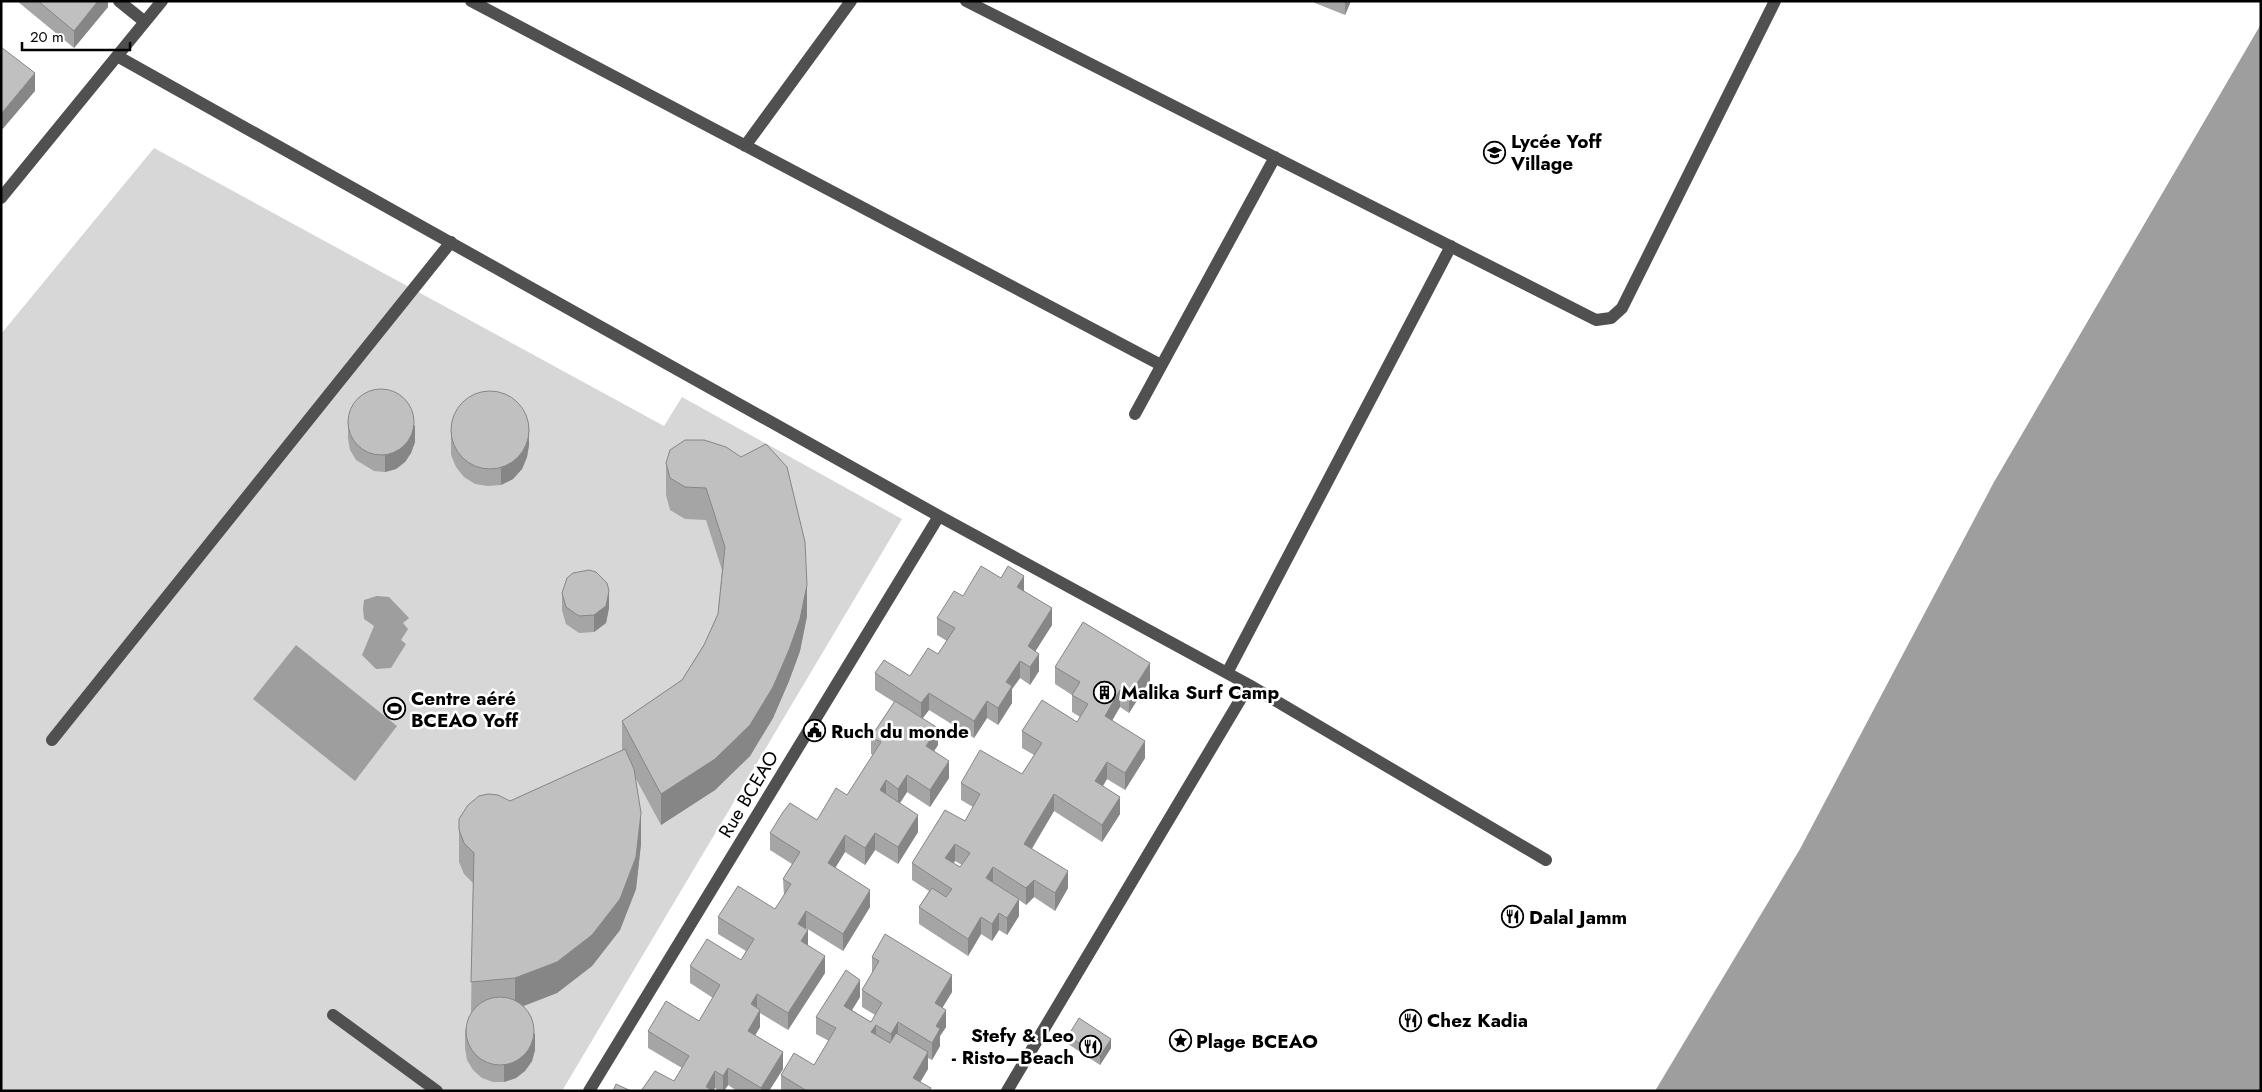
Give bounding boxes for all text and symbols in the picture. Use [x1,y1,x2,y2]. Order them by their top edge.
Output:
scale bar [22,20,130,52]
text: 20 m [30,26,64,48]
place label: Lycée Yoff Village [1510,128,1603,177]
school or university icon: Lycée Yoff Village [1483,140,1507,164]
place label: Malika Surf Camp [1121,679,1279,706]
building icon: Malika Surf Camp [1093,680,1117,704]
place label: Centre aéré BCEAO Yoff [411,685,519,734]
sports icon: Centre aéré BCEAO Yoff [383,697,407,721]
place label: Ruch du monde [831,718,969,745]
public building icon: Ruch du monde [803,719,827,743]
street label: Rue BCEAO [712,746,785,843]
place label: Dalal Jamm [1529,904,1627,931]
restaurant icon: Dalal Jamm [1501,905,1525,929]
place label: Chez Kadia [1427,1007,1528,1034]
restaurant icon: Chez Kadia [1399,1008,1423,1032]
place label: Stefy & Leo - Risto–Beach [952,1022,1074,1071]
place label: Plage BCEAO [1196,1028,1318,1055]
place icon: Plage BCEAO [1168,1029,1192,1053]
restaurant icon: Stefy & Leo - Risto–Beach [1078,1034,1102,1058]

